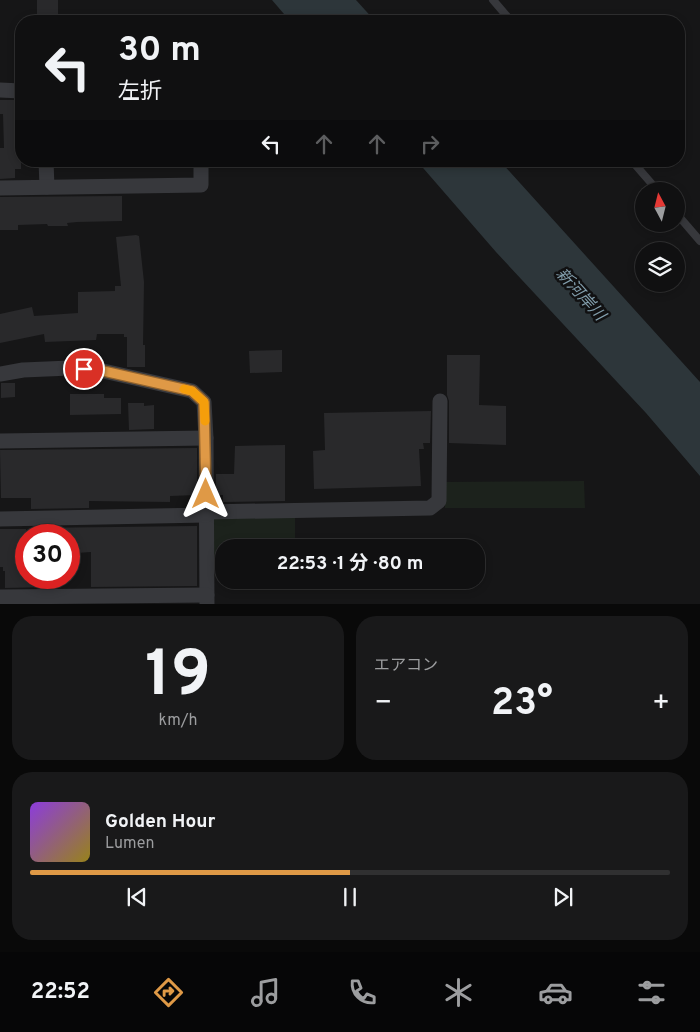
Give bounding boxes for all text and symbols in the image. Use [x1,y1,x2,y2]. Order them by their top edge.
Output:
text: 30 m [118,29,201,73]
icon: left [35,35,100,100]
text: 左折 [118,79,162,106]
icon: left [257,130,285,158]
icon: ahead [310,130,338,158]
icon: ahead [363,130,391,158]
icon: right [416,130,444,158]
north arrow [635,182,685,232]
map controls [635,182,685,292]
button: layers [635,242,685,292]
water label: 新河岸川 [551,265,610,327]
pin [63,348,105,390]
icon: arrive [70,355,98,383]
position arrow [179,467,231,519]
speed limit sign: 30 [15,524,80,589]
text: 22:53 · 1 分 · 80 m [277,552,423,576]
text: 19 [145,637,211,719]
text: エアコン [374,656,438,676]
text: 23° [491,680,553,729]
text: − [374,686,392,722]
text: + [652,686,670,722]
text: km/h [159,711,197,731]
text: Golden Hour [105,810,216,834]
text: Lumen [105,834,155,854]
icon: previous [123,883,151,911]
icon: pause [336,883,364,911]
icon: next [549,883,577,911]
icon: directions [151,975,186,1010]
icon: music [248,975,283,1010]
icon: phone [345,975,380,1010]
icon: climate [441,975,476,1010]
icon: car [538,975,573,1010]
icon: filters [634,975,669,1010]
text: 22:52 [31,979,90,1006]

